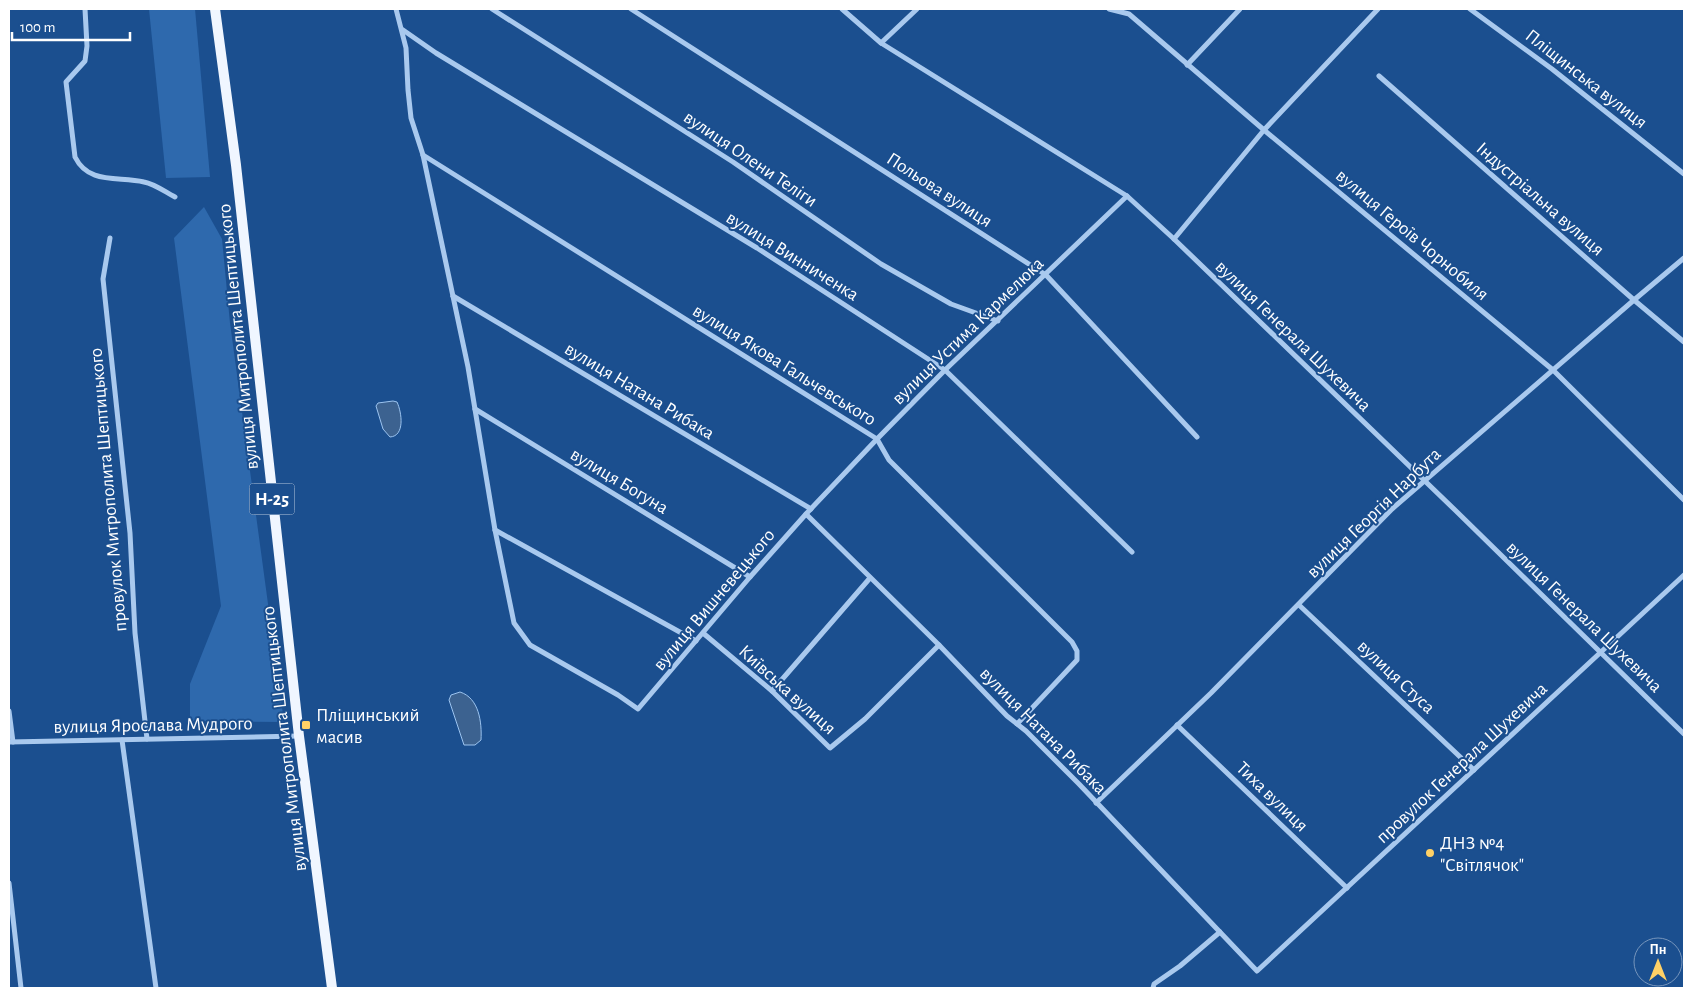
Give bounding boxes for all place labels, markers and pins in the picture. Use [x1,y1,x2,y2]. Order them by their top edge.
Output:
place label: Пліщинський масив [316,706,420,747]
marker: Пліщинський масив [300,719,312,731]
place label: ДНЗ №4 "Світлячок" [1440,834,1524,875]
marker: ДНЗ №4 "Світлячок" [1424,847,1436,859]

